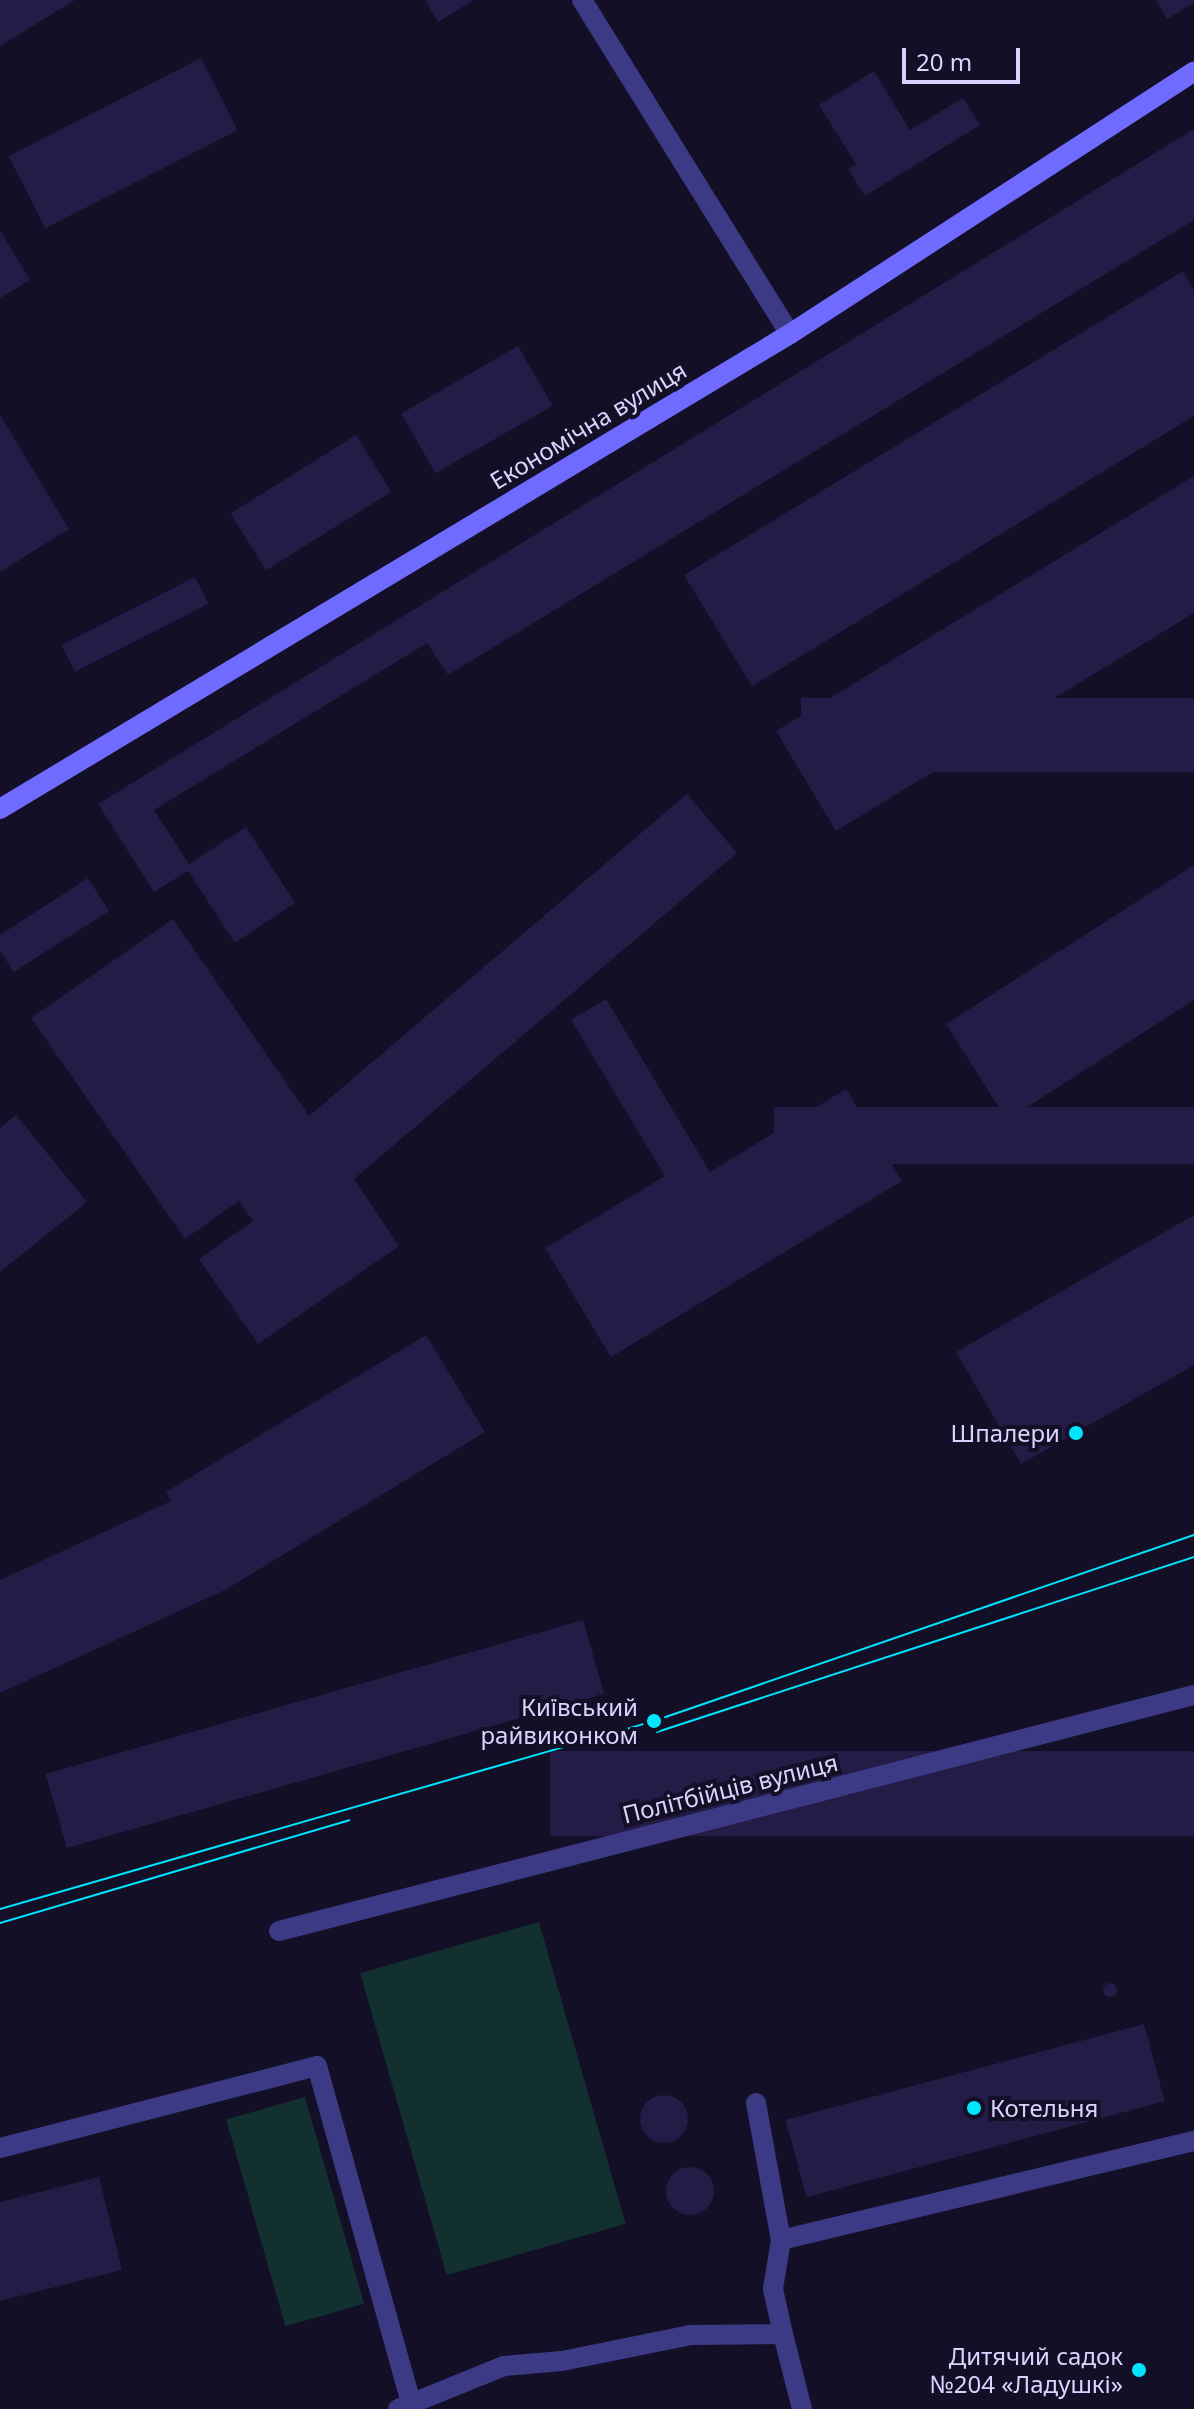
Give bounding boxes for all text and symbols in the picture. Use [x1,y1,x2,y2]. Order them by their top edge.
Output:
scale bar [906,32,1024,82]
text: 20 m [916,45,972,78]
street label: Економічна вулиця [485,355,691,495]
place label: Шпалери [950,1419,1060,1447]
marker: Шпалери [1067,1424,1085,1442]
place label: Київський райвиконком [481,1693,638,1749]
marker: Київський райвиконком [645,1712,663,1730]
street label: Політбійців вулиця [619,1747,841,1829]
place label: Котельня [990,2094,1098,2122]
marker: Котельня [965,2099,983,2117]
place label: Дитячий садок №204 «Ладушкі» [929,2342,1123,2398]
marker: Дитячий садок №204 «Ладушкі» [1130,2361,1148,2379]

